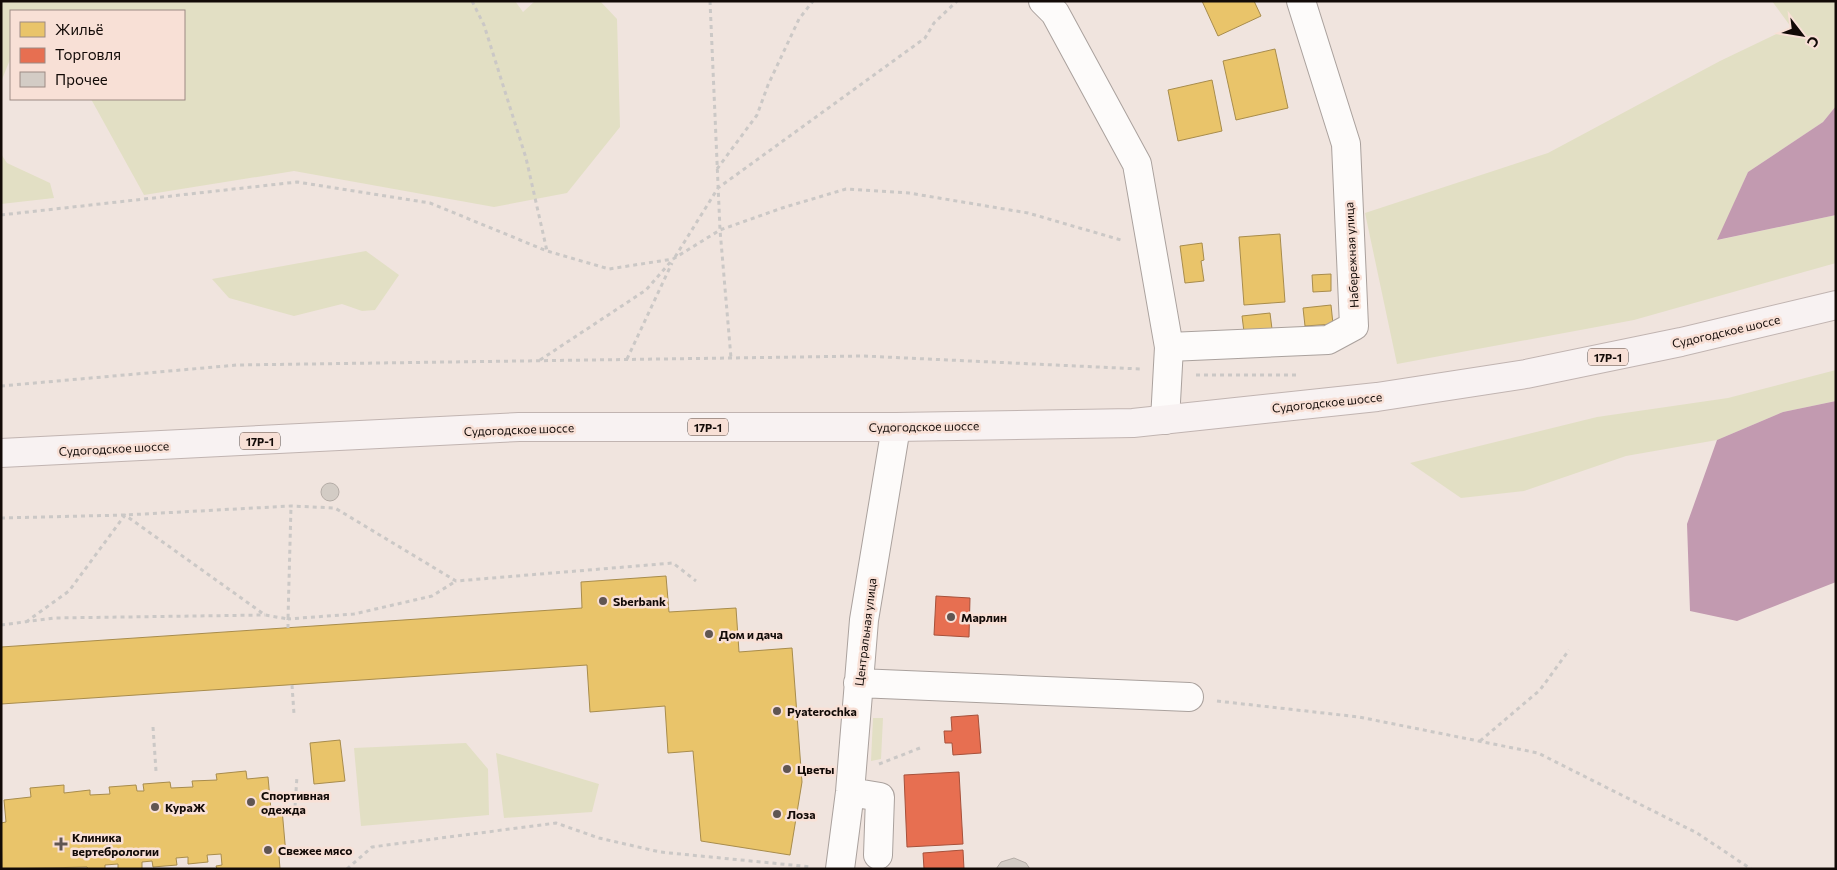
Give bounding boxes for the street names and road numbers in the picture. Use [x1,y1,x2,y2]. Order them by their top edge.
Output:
street label: Набережная улица [1341,202,1361,308]
street label: Судогодское шоссе [1671,312,1781,350]
road number: 17Р-1 [1588,348,1628,366]
street label: Судогодское шоссе [1271,389,1383,415]
road number: 17Р-1 [688,418,728,436]
street label: Судогодское шоссе [869,418,979,434]
street label: Судогодское шоссе [464,420,574,438]
road number: 17Р-1 [240,432,280,450]
street label: Судогодское шоссе [58,438,170,458]
street label: Центральная улица [851,577,879,687]

